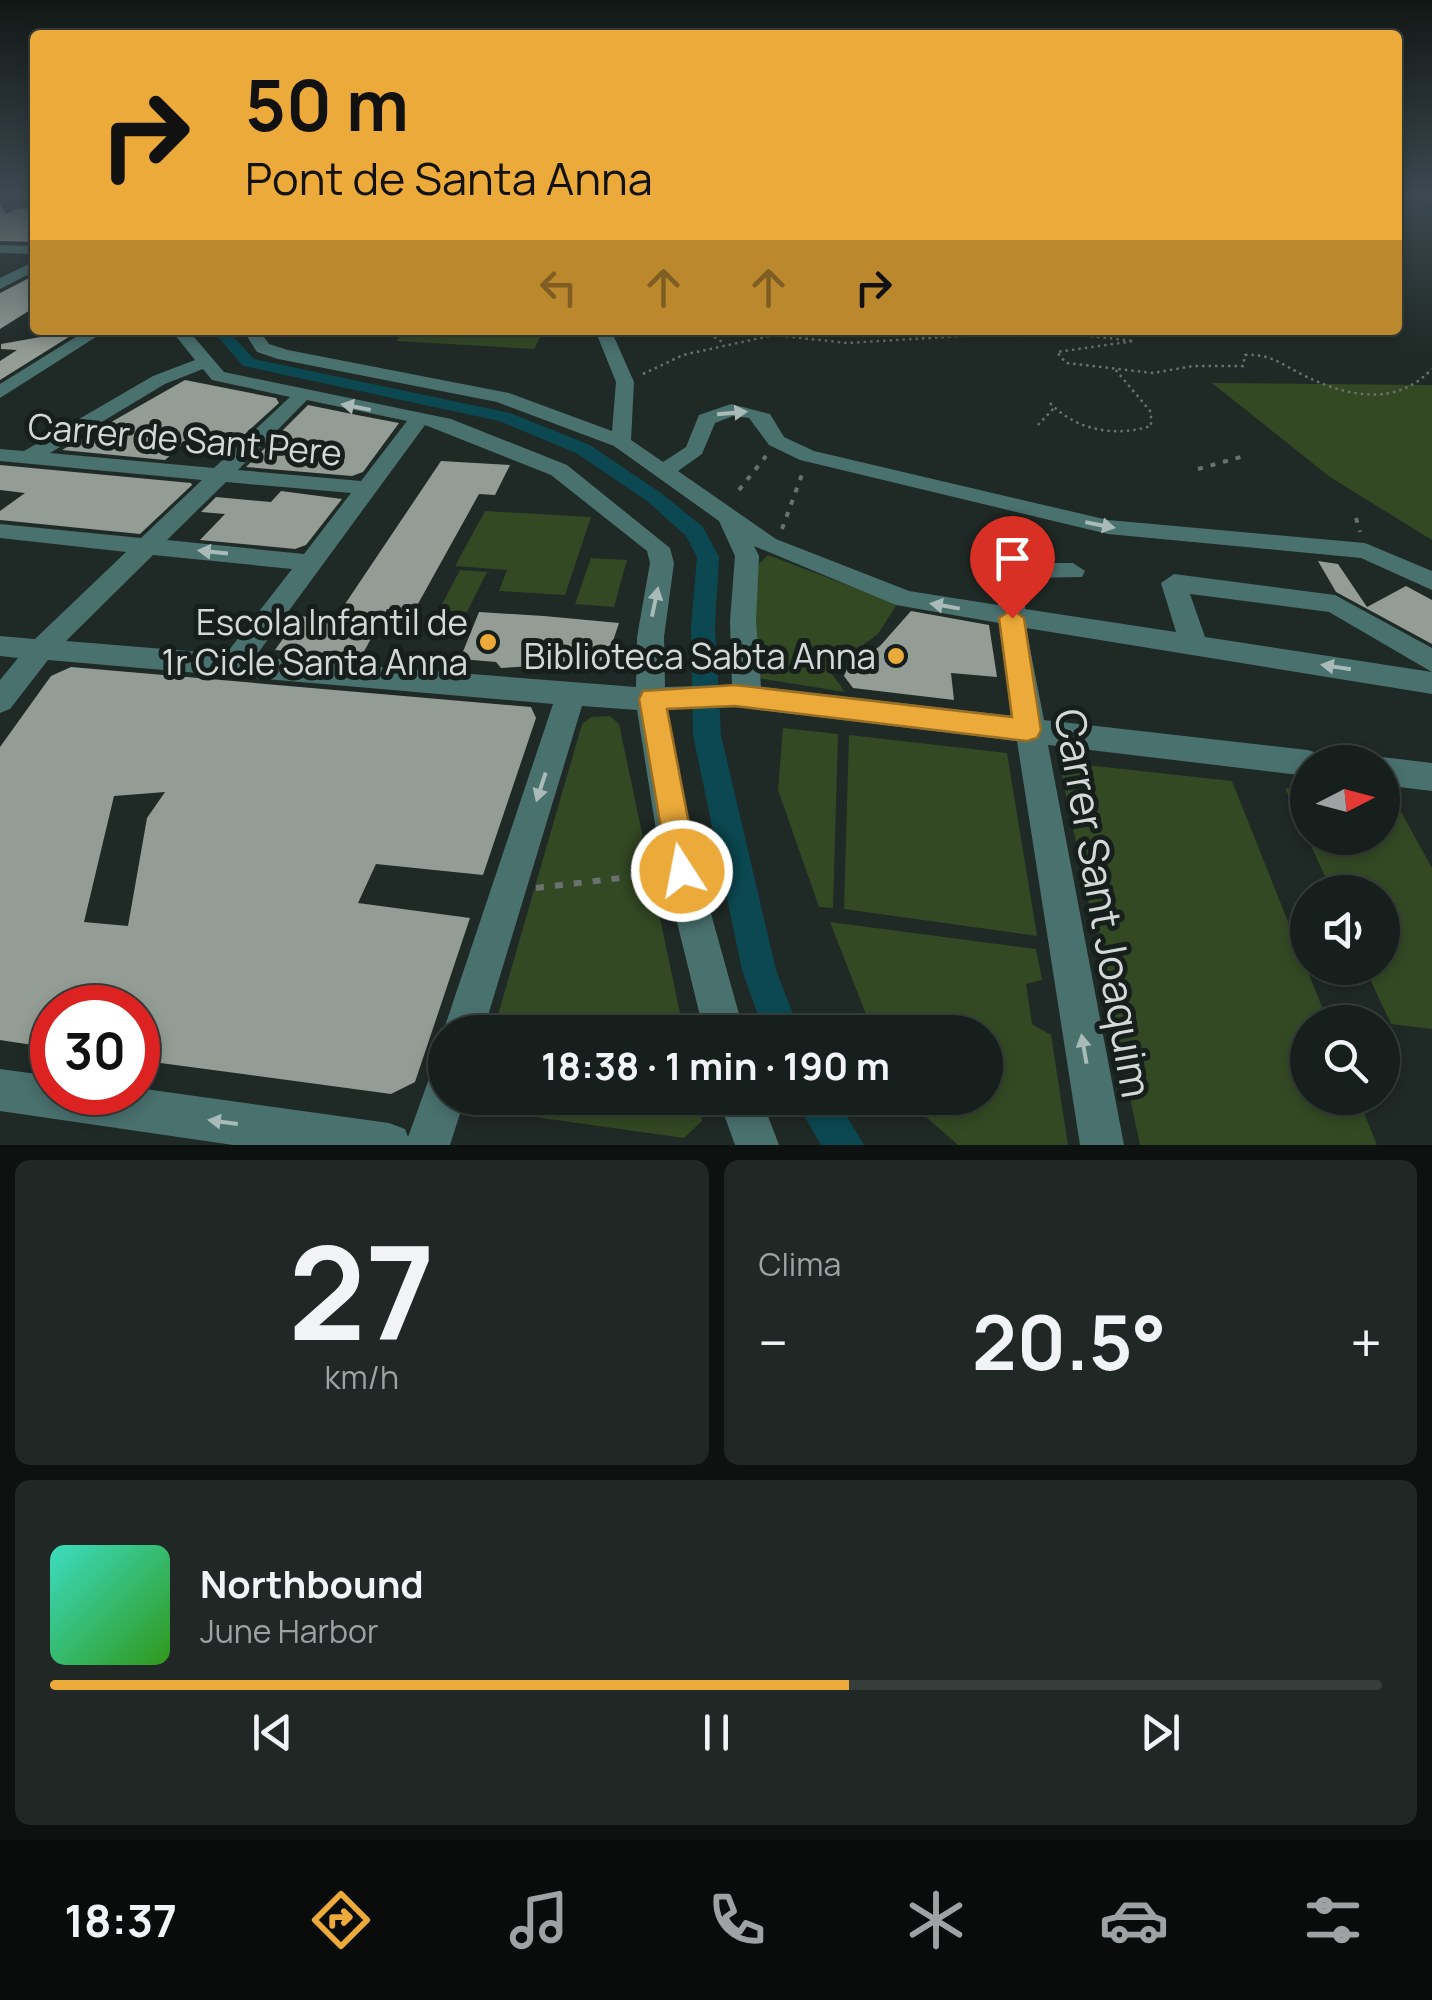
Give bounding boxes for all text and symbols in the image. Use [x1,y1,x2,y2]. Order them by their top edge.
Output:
text: 50 m [245,56,409,152]
icon: right [80,70,210,200]
text: Pont de Santa Anna [245,147,653,209]
icon: left [531,260,586,315]
icon: ahead [636,260,691,315]
icon: ahead [741,260,796,315]
icon: right [846,260,901,315]
one-way arrow [340,399,371,414]
street label: Carrer de Sant Pere [26,401,344,477]
one-way arrow [717,405,748,421]
pin [970,516,1055,619]
one-way arrow [1085,518,1116,533]
icon: arrive [985,531,1040,586]
one-way arrow [197,544,229,560]
one-way arrow [647,586,663,617]
place label: Escola Infantil de 1r Cicle Santa Anna [162,598,468,686]
one-way arrow [930,598,961,614]
marker: Escola Infantil de 1r Cicle Santa Anna [477,631,499,653]
place label: Biblioteca Sabta Anna [524,632,876,680]
marker: Biblioteca Sabta Anna [885,645,907,667]
one-way arrow [1319,659,1351,675]
street label: Carrer Sant Joaquim [1041,704,1167,1102]
north arrow [1290,745,1400,855]
map controls [1290,745,1400,1115]
one-way arrow [533,772,548,802]
position arrow [630,819,734,923]
button: sound [1290,875,1400,985]
speed limit sign: 30 [30,985,160,1115]
button: search [1290,1005,1400,1115]
one-way arrow [1076,1033,1091,1064]
text: 18:38 · 1 min · 190 m [541,1039,890,1091]
one-way arrow [207,1113,239,1129]
text: 27 [288,1201,435,1379]
text: Clima [759,1242,841,1286]
text: 20.5° [972,1290,1166,1393]
text: − [759,1304,788,1380]
text: + [1350,1304,1382,1380]
text: km/h [325,1355,399,1399]
text: Northbound [200,1557,424,1609]
text: June Harbor [200,1609,378,1653]
icon: previous [245,1705,300,1760]
icon: pause [689,1705,744,1760]
icon: next [1133,1705,1188,1760]
icon: directions [306,1885,376,1955]
icon: music [504,1885,574,1955]
icon: phone [702,1885,772,1955]
icon: climate [901,1885,971,1955]
icon: car [1099,1885,1169,1955]
icon: filters [1298,1885,1368,1955]
text: 18:37 [64,1889,177,1951]

